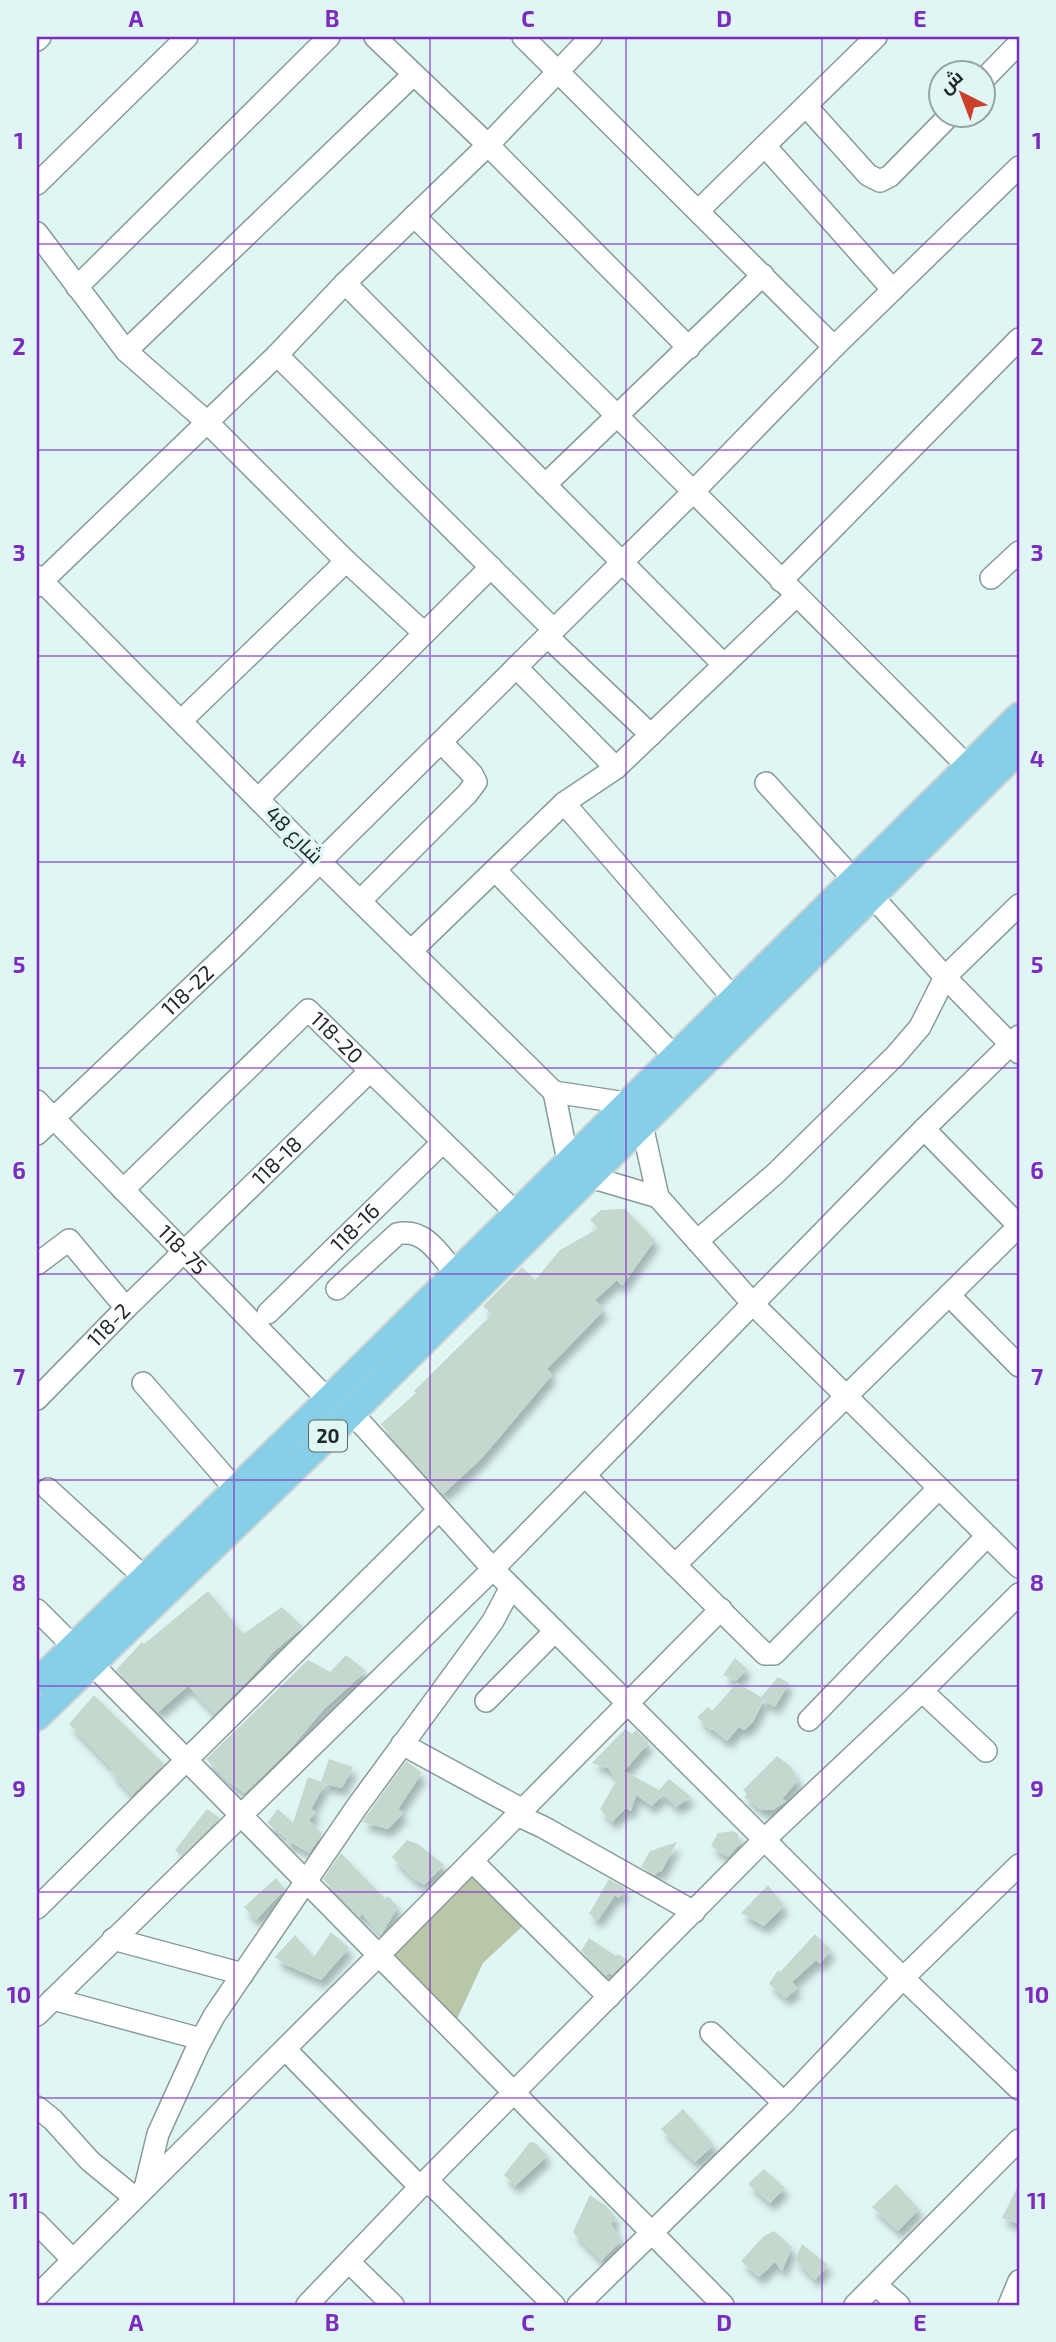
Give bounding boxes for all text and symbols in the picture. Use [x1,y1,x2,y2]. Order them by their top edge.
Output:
text: A [128,4,144,32]
text: B [325,4,339,32]
text: C [521,4,535,32]
text: D [716,4,732,32]
text: E [913,4,927,32]
north arrow [926,60,996,130]
text: ش [934,64,968,98]
text: 1 [14,126,24,154]
text: 1 [1032,126,1042,154]
text: 2 [12,332,26,360]
text: 2 [1030,332,1044,360]
text: 3 [12,538,26,566]
text: 3 [1030,538,1044,566]
text: 4 [12,744,26,772]
text: 4 [1030,744,1044,772]
street label: شارع 48 [259,800,329,870]
text: 5 [13,950,25,978]
text: 5 [1031,950,1043,978]
street label: 118-22 [156,959,218,1020]
street label: 118-20 [306,1006,369,1068]
street label: 118-18 [246,1130,306,1190]
text: 6 [12,1156,26,1184]
text: 6 [1030,1156,1044,1184]
street label: 118-16 [325,1197,384,1256]
street label: 118-75 [153,1219,213,1279]
street label: 118-2 [81,1297,135,1351]
text: 7 [13,1362,25,1390]
text: 7 [1031,1362,1043,1390]
road number: 20 [309,1420,347,1452]
text: 8 [12,1568,26,1596]
text: 8 [1030,1568,1044,1596]
text: 9 [12,1774,26,1802]
text: 9 [1030,1774,1044,1802]
text: 10 [7,1980,31,2008]
text: 10 [1025,1980,1049,2008]
text: 11 [9,2186,29,2214]
text: 11 [1027,2186,1047,2214]
text: A [128,2308,144,2336]
text: B [325,2308,339,2336]
text: C [521,2308,535,2336]
text: D [716,2308,732,2336]
text: E [913,2308,927,2336]

